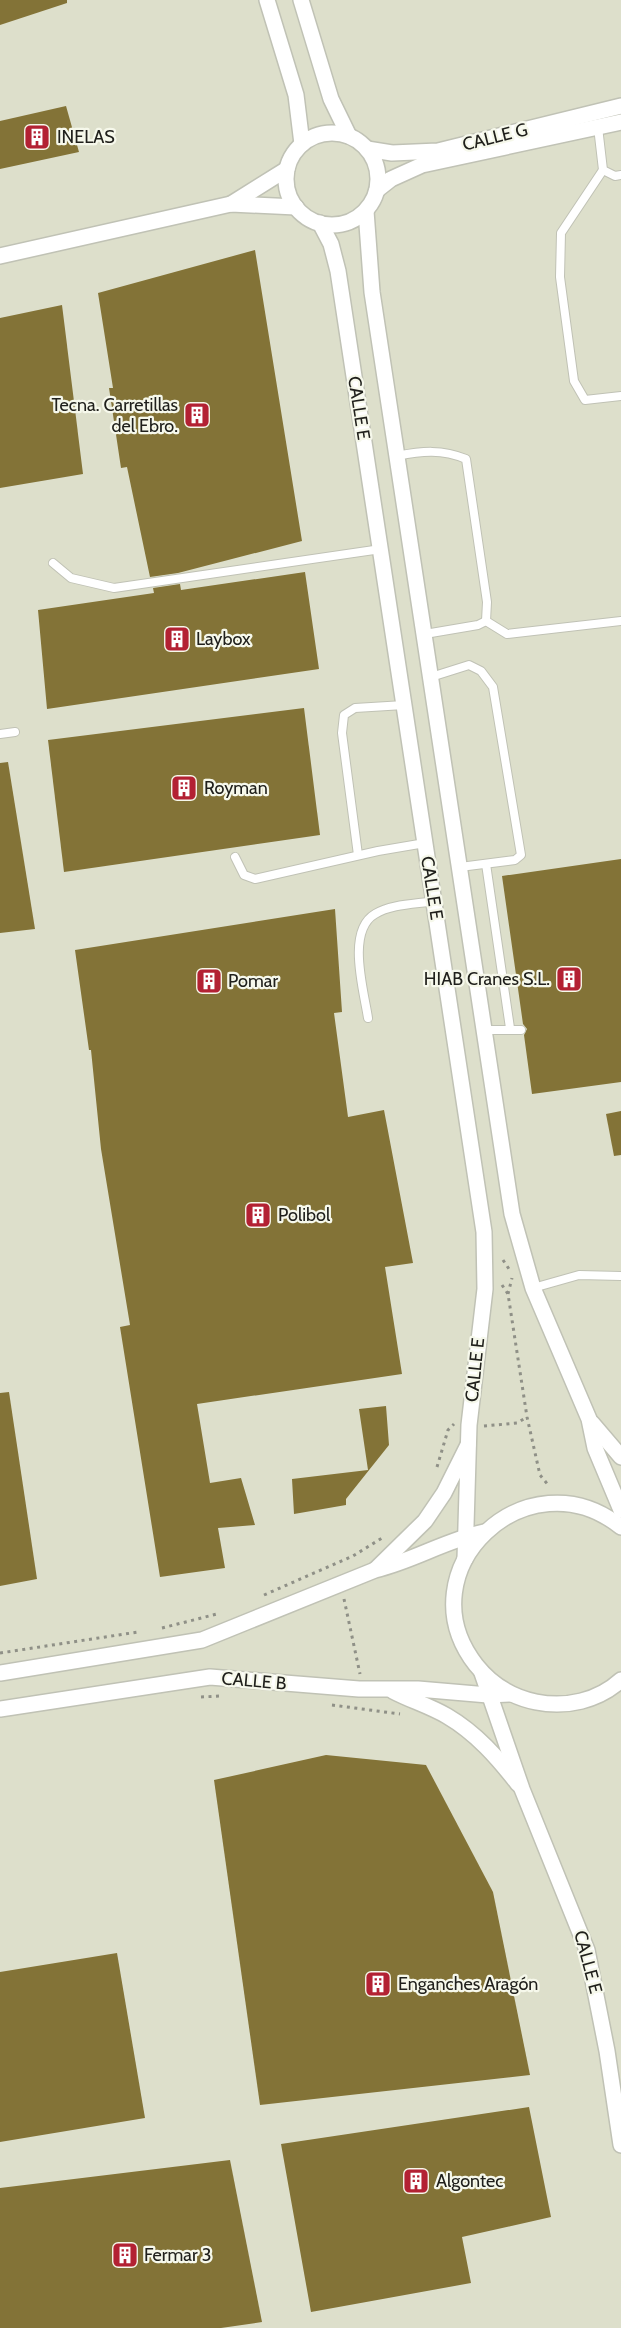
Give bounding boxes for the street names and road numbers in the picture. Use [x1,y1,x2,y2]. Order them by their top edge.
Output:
street label: CALLE G [460,118,530,156]
street label: CALLE E [343,375,375,441]
street label: CALLE E [416,855,448,921]
street label: CALLE E [461,1337,489,1403]
street label: CALLE B [221,1667,288,1695]
street label: CALLE E [569,1928,607,1996]

